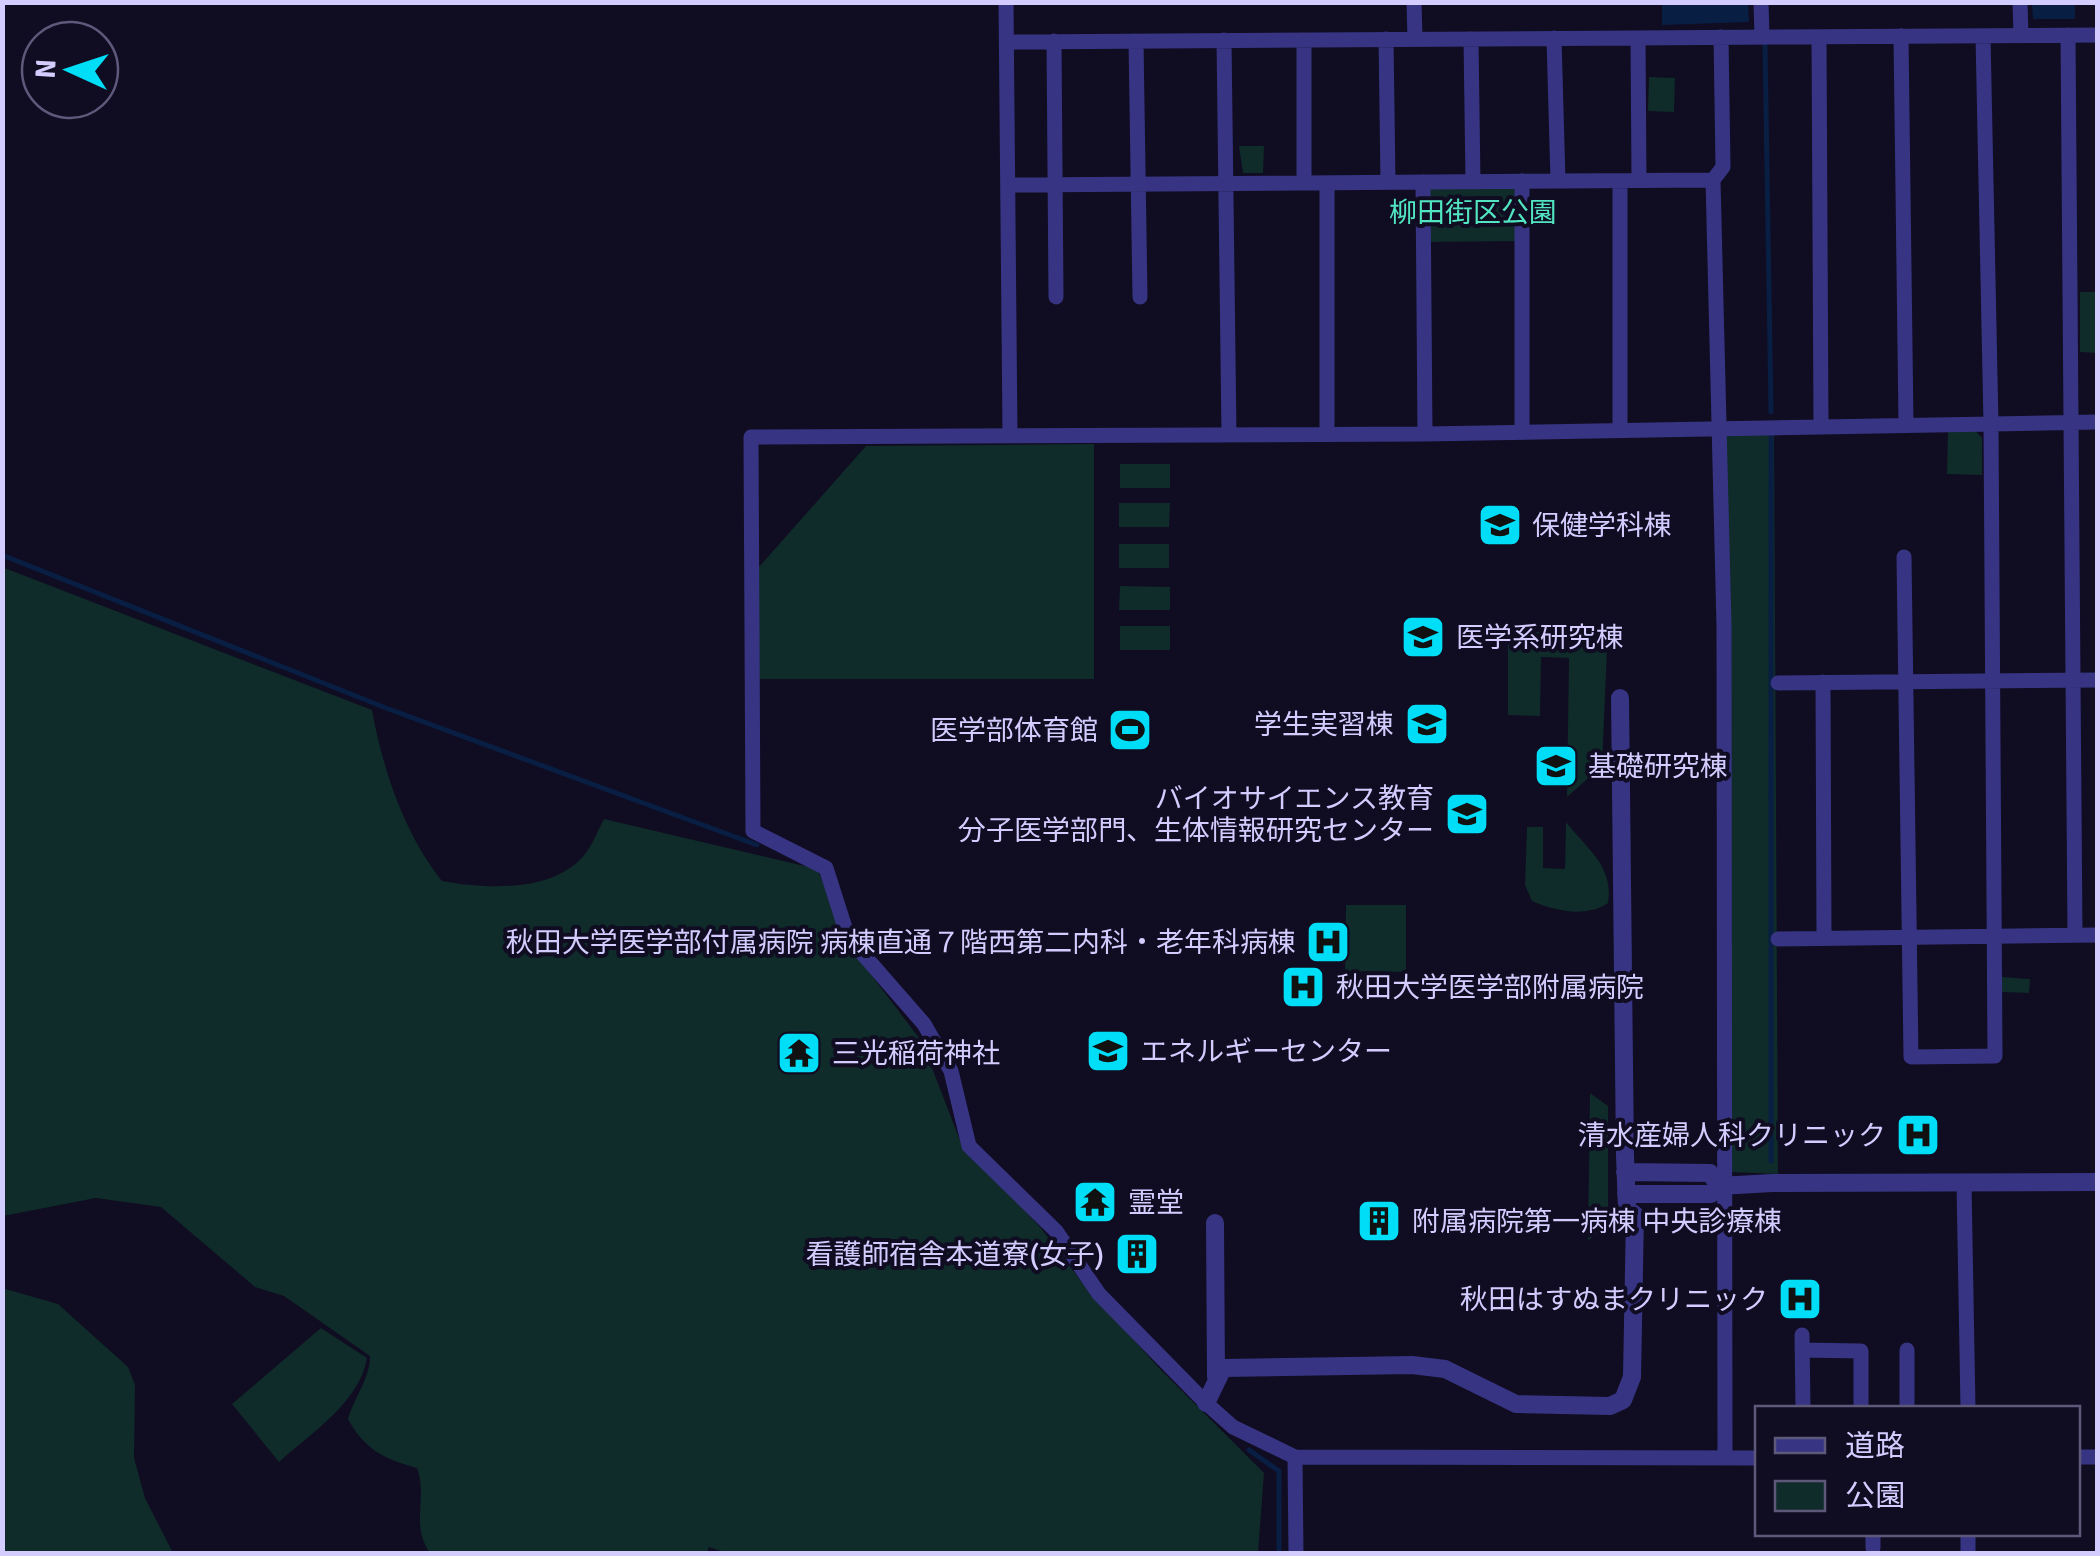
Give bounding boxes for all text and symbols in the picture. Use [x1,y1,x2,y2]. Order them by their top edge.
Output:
north arrow [20,20,120,120]
text: N [29,58,64,79]
park label: 柳田街区公園 [1389,196,1557,230]
school or university icon: 保健学科棟 [1477,502,1523,548]
place label: 保健学科棟 [1532,509,1672,543]
school or university icon: 医学系研究棟 [1400,614,1446,660]
place label: 医学系研究棟 [1456,621,1624,655]
school or university icon: 学生実習棟 [1404,701,1450,747]
sports icon: 医学部体育館 [1107,707,1153,753]
place label: 学生実習棟 [1254,708,1394,742]
place label: 医学部体育館 [930,714,1098,748]
school or university icon: 基礎研究棟 [1533,743,1579,789]
place label: 基礎研究棟 [1588,750,1728,784]
place label: バイオサイエンス教育 分子医学部門、生体情報研究センター [958,782,1434,848]
school or university icon: バイオサイエンス教育 分子医学部門、生体情報研究センター [1444,791,1490,837]
hospital icon: 秋田大学医学部付属病院 病棟直通７階西第二内科・老年科病棟 [1305,919,1351,965]
place label: 秋田大学医学部付属病院 病棟直通７階西第二内科・老年科病棟 [506,926,1296,960]
hospital icon: 秋田大学医学部附属病院 [1280,964,1326,1010]
place label: 秋田大学医学部附属病院 [1336,971,1644,1005]
school or university icon: エネルギーセンター [1085,1028,1131,1074]
temple icon: 三光稲荷神社 [776,1030,822,1076]
place label: エネルギーセンター [1140,1035,1392,1069]
place label: 三光稲荷神社 [832,1037,1000,1071]
hospital icon: 清水産婦人科クリニック [1895,1112,1941,1158]
place label: 清水産婦人科クリニック [1578,1119,1886,1153]
temple icon: 霊堂 [1072,1179,1118,1225]
place label: 霊堂 [1128,1186,1184,1220]
building icon: 附属病院第一病棟 中央診療棟 [1356,1198,1402,1244]
place label: 附属病院第一病棟 中央診療棟 [1412,1205,1782,1239]
building icon: 看護師宿舎本道寮(女子) [1114,1231,1160,1277]
place label: 看護師宿舎本道寮(女子) [805,1238,1104,1272]
hospital icon: 秋田はすぬまクリニック [1777,1276,1823,1322]
place label: 秋田はすぬまクリニック [1460,1283,1768,1317]
legend [1755,1406,2080,1536]
text: 道路 [1845,1428,1905,1465]
text: 公園 [1845,1478,1905,1515]

